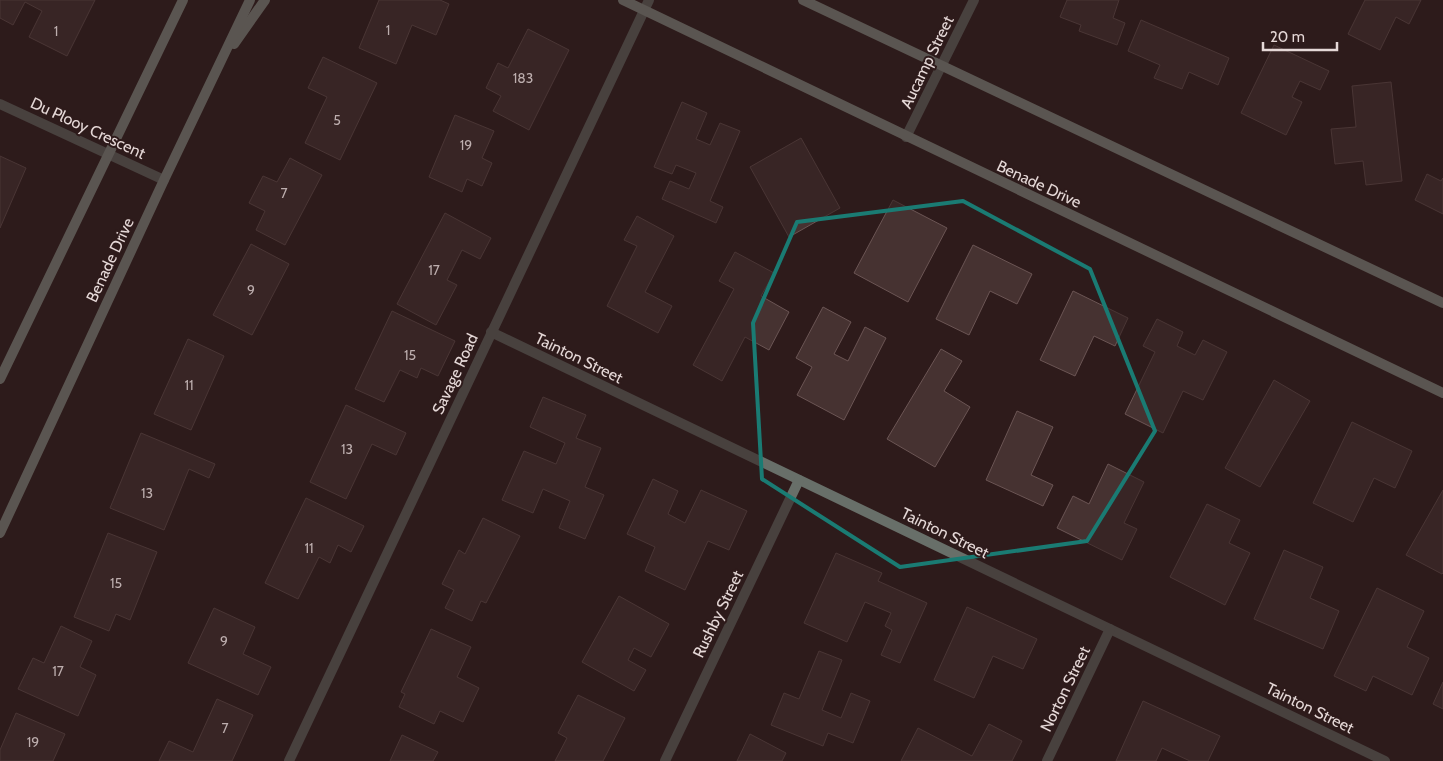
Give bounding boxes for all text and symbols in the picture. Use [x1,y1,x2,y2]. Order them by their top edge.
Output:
street label: Aucamp Street [896,12,958,111]
scale bar [1263,20,1337,52]
house number: 1 [386,21,390,39]
house number: 1 [54,22,58,40]
text: 20 m [1270,28,1305,46]
house number: 183 [513,69,533,87]
street label: Du Plooy Crescent [28,93,149,163]
house number: 5 [333,111,341,129]
house number: 19 [460,136,472,154]
street label: Benade Drive [994,156,1084,212]
house number: 7 [280,184,288,202]
street label: Benade Drive [82,215,138,305]
house number: 17 [428,261,440,279]
house number: 9 [247,281,255,299]
street label: Tainton Street [532,329,627,388]
street label: Savage Road [428,331,482,417]
house number: 15 [404,346,416,364]
house number: 11 [184,376,194,394]
house number: 13 [341,440,353,458]
house number: 13 [141,484,153,502]
street label: Tainton Street [898,504,993,563]
house number: 11 [304,539,314,557]
street label: Rushby Street [689,567,748,661]
house number: 15 [110,574,122,592]
house number: 9 [220,632,228,650]
street label: Norton Street [1036,643,1094,735]
house number: 17 [52,662,64,680]
street label: Tainton Street [1263,679,1358,738]
house number: 7 [221,719,229,737]
house number: 19 [27,733,39,751]

